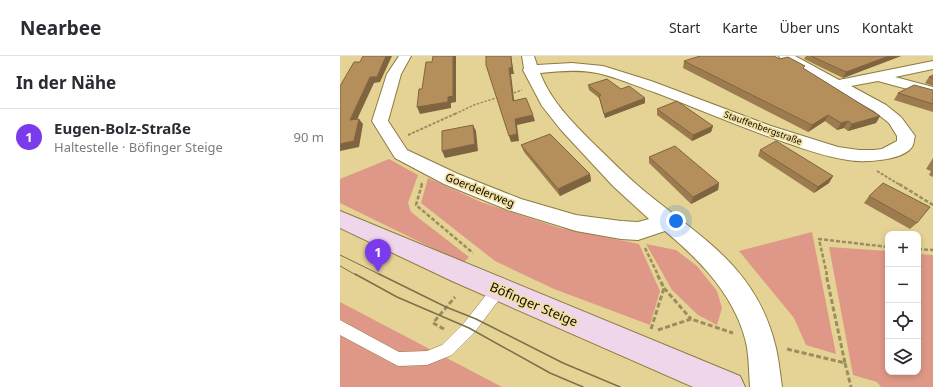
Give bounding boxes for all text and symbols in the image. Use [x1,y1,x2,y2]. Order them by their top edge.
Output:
text: Nearbee [20,15,101,41]
text: Start [669,18,700,37]
text: Karte [722,18,758,37]
text: Über uns [780,18,840,37]
text: Kontakt [862,18,913,37]
text: In der Nähe [16,71,116,94]
street label: Stauffenbergstraße [722,107,804,148]
text: Eugen-Bolz-Straße [54,118,191,138]
text: 1 [25,128,33,146]
text: 90 m [294,128,324,146]
text: Haltestelle · Böfinger Steige [54,138,223,156]
street label: Goerdelerweg [443,169,517,210]
your location [666,211,686,231]
map controls [885,231,921,375]
button: + [885,231,921,267]
pin: 1 [365,239,391,272]
button: − [885,267,921,303]
street label: Böfinger Steige [487,277,581,331]
button: locate [885,303,921,339]
button: layers [885,339,921,375]

